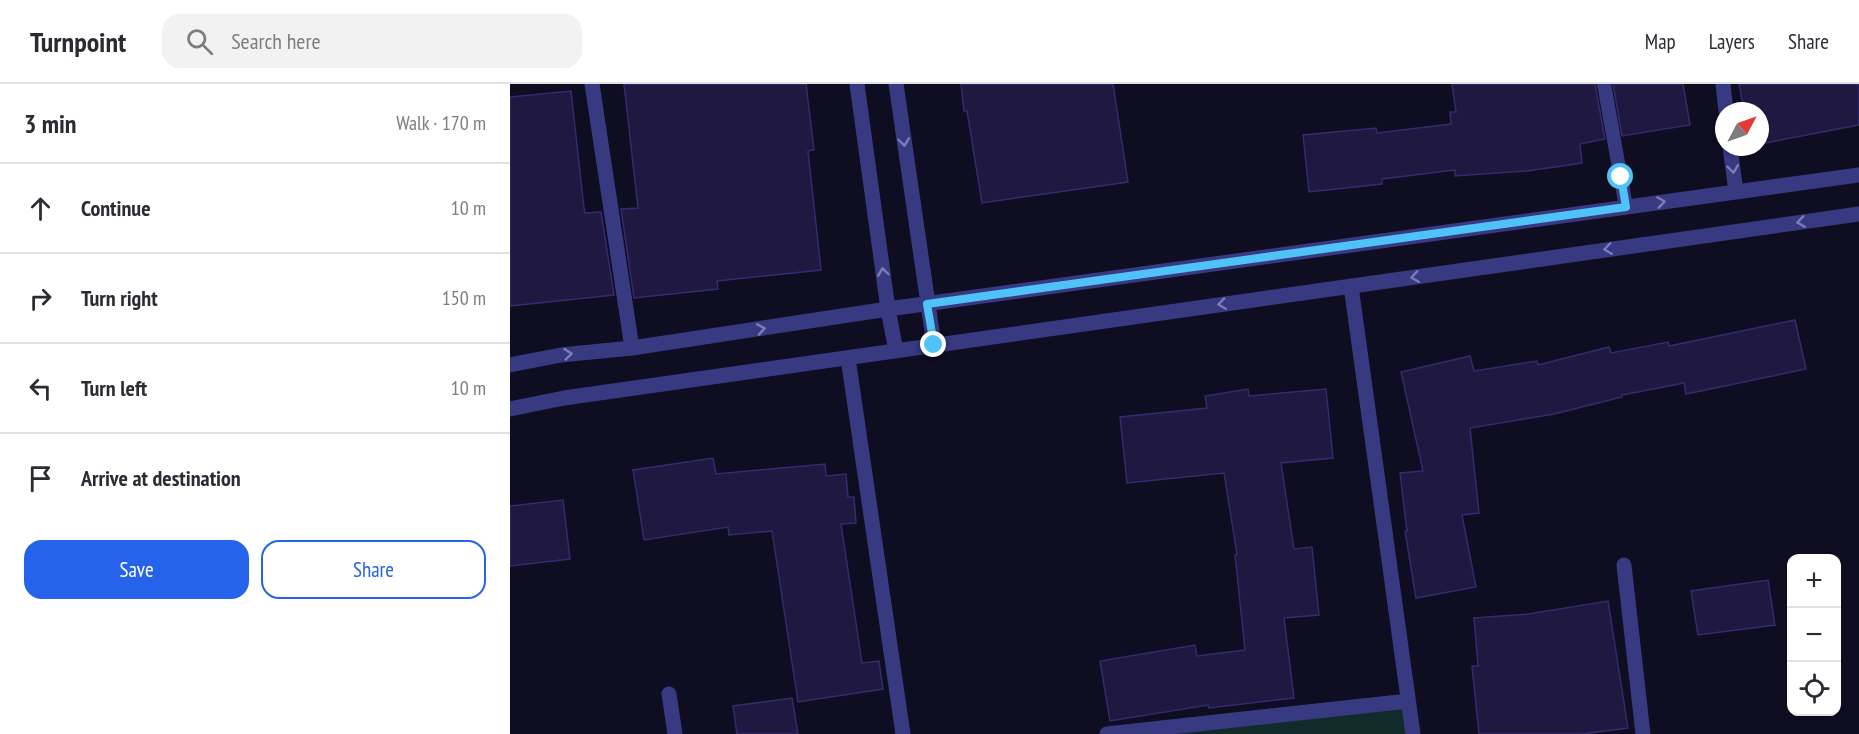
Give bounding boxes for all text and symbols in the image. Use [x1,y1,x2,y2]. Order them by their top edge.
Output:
search box [162,14,582,68]
text: Turnpoint [30,23,126,60]
icon: search [183,25,216,58]
text: Search here [231,27,321,55]
text: Map [1645,28,1676,55]
text: Layers [1709,28,1755,55]
text: Share [1788,28,1829,55]
north arrow [1715,102,1769,156]
text: 3 min [24,107,77,140]
text: Walk · 170 m [396,110,486,136]
one-way arrow [897,137,909,147]
route start [1607,163,1633,189]
one-way arrow [1726,165,1739,174]
icon: ahead [24,192,57,225]
text: Continue [81,194,151,222]
text: 10 m [451,195,486,221]
one-way arrow [1656,197,1666,209]
one-way arrow [1796,216,1806,228]
one-way arrow [1603,242,1612,254]
one-way arrow [877,268,889,277]
one-way arrow [1410,270,1419,282]
icon: right [24,282,57,315]
text: Turn right [81,284,158,312]
text: 150 m [442,285,486,311]
one-way arrow [1217,298,1226,310]
one-way arrow [756,323,765,335]
route end [920,331,946,357]
one-way arrow [563,348,572,361]
icon: left [24,372,57,405]
text: Turn left [81,374,147,402]
text: 10 m [451,375,486,401]
icon: arrive [24,462,57,495]
text: Arrive at destination [81,464,241,492]
button: Save [24,540,249,599]
button: Share [261,540,486,599]
map controls [1787,554,1841,716]
button: + [1787,554,1841,608]
button: − [1787,608,1841,662]
button: locate [1787,662,1841,716]

